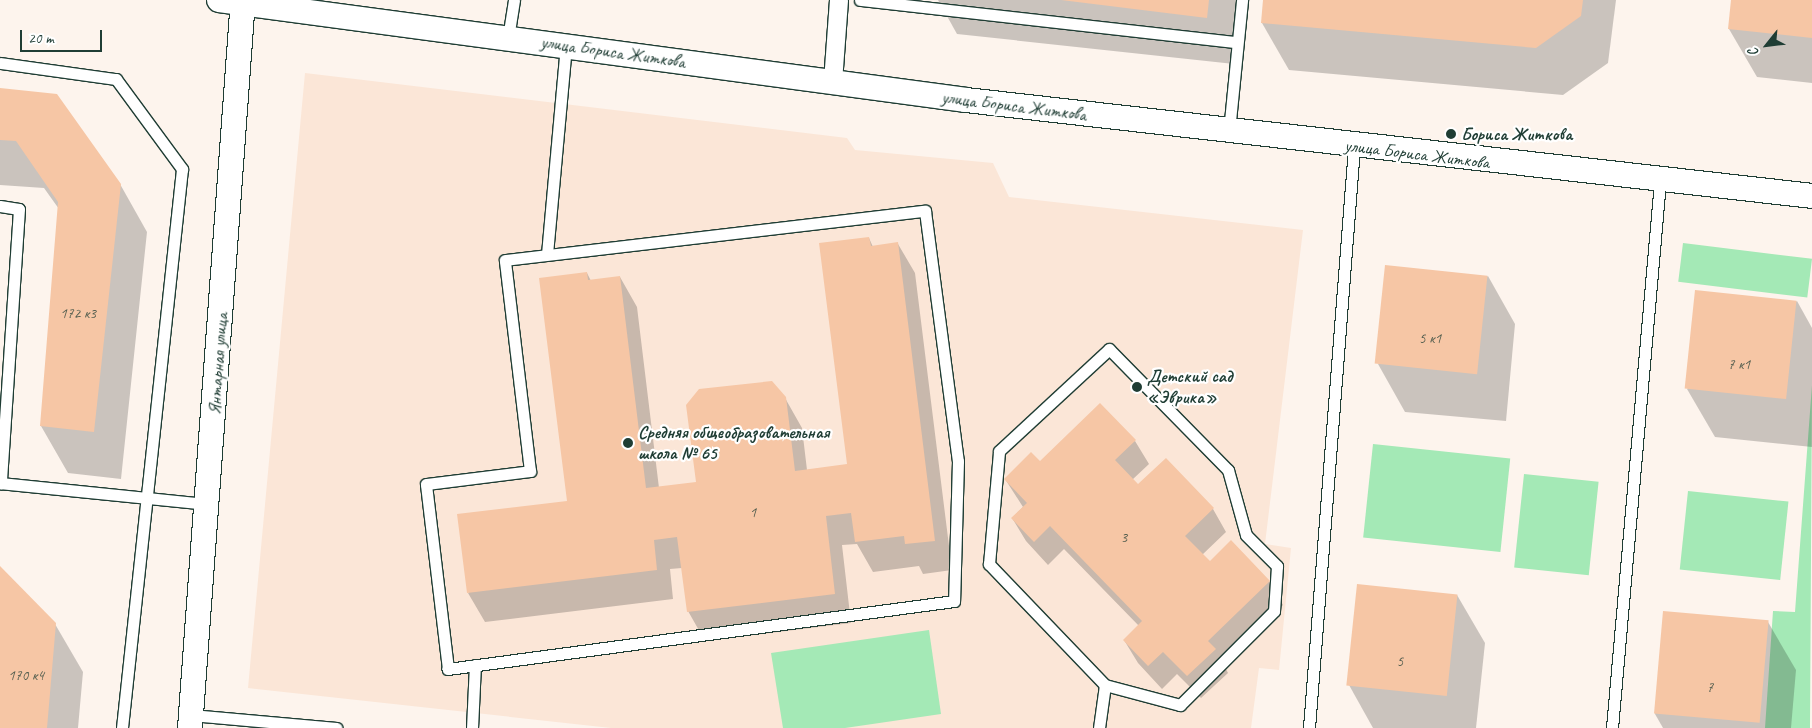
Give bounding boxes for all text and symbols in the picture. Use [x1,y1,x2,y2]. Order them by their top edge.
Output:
scale bar [22,20,105,52]
north arrow [1742,20,1792,70]
text: 20 m [28,29,54,48]
street label: улица Бориса Житкова [540,31,686,73]
text: С [1744,45,1763,60]
street label: улица Бориса Житкова [941,87,1087,125]
place label: Бориса Житкова [1461,123,1571,145]
marker: Бориса Житкова [1445,128,1457,140]
street label: улица Бориса Житкова [1344,135,1490,173]
house number: 172 к3 [60,305,96,323]
street label: Янтарная улица [204,312,232,416]
house number: 5 к1 [1419,330,1441,348]
house number: 7 к1 [1728,356,1750,374]
place label: Детский сад «Эврика» [1147,366,1232,408]
marker: Детский сад «Эврика» [1131,381,1143,393]
place label: Средняя общеобразовательная школа № 65 [638,422,830,464]
marker: Средняя общеобразовательная школа № 65 [622,437,634,449]
house number: 1 [750,504,756,522]
house number: 3 [1121,529,1127,547]
house number: 5 [1397,653,1403,671]
house number: 170 к4 [8,667,44,685]
house number: 7 [1707,679,1713,697]

